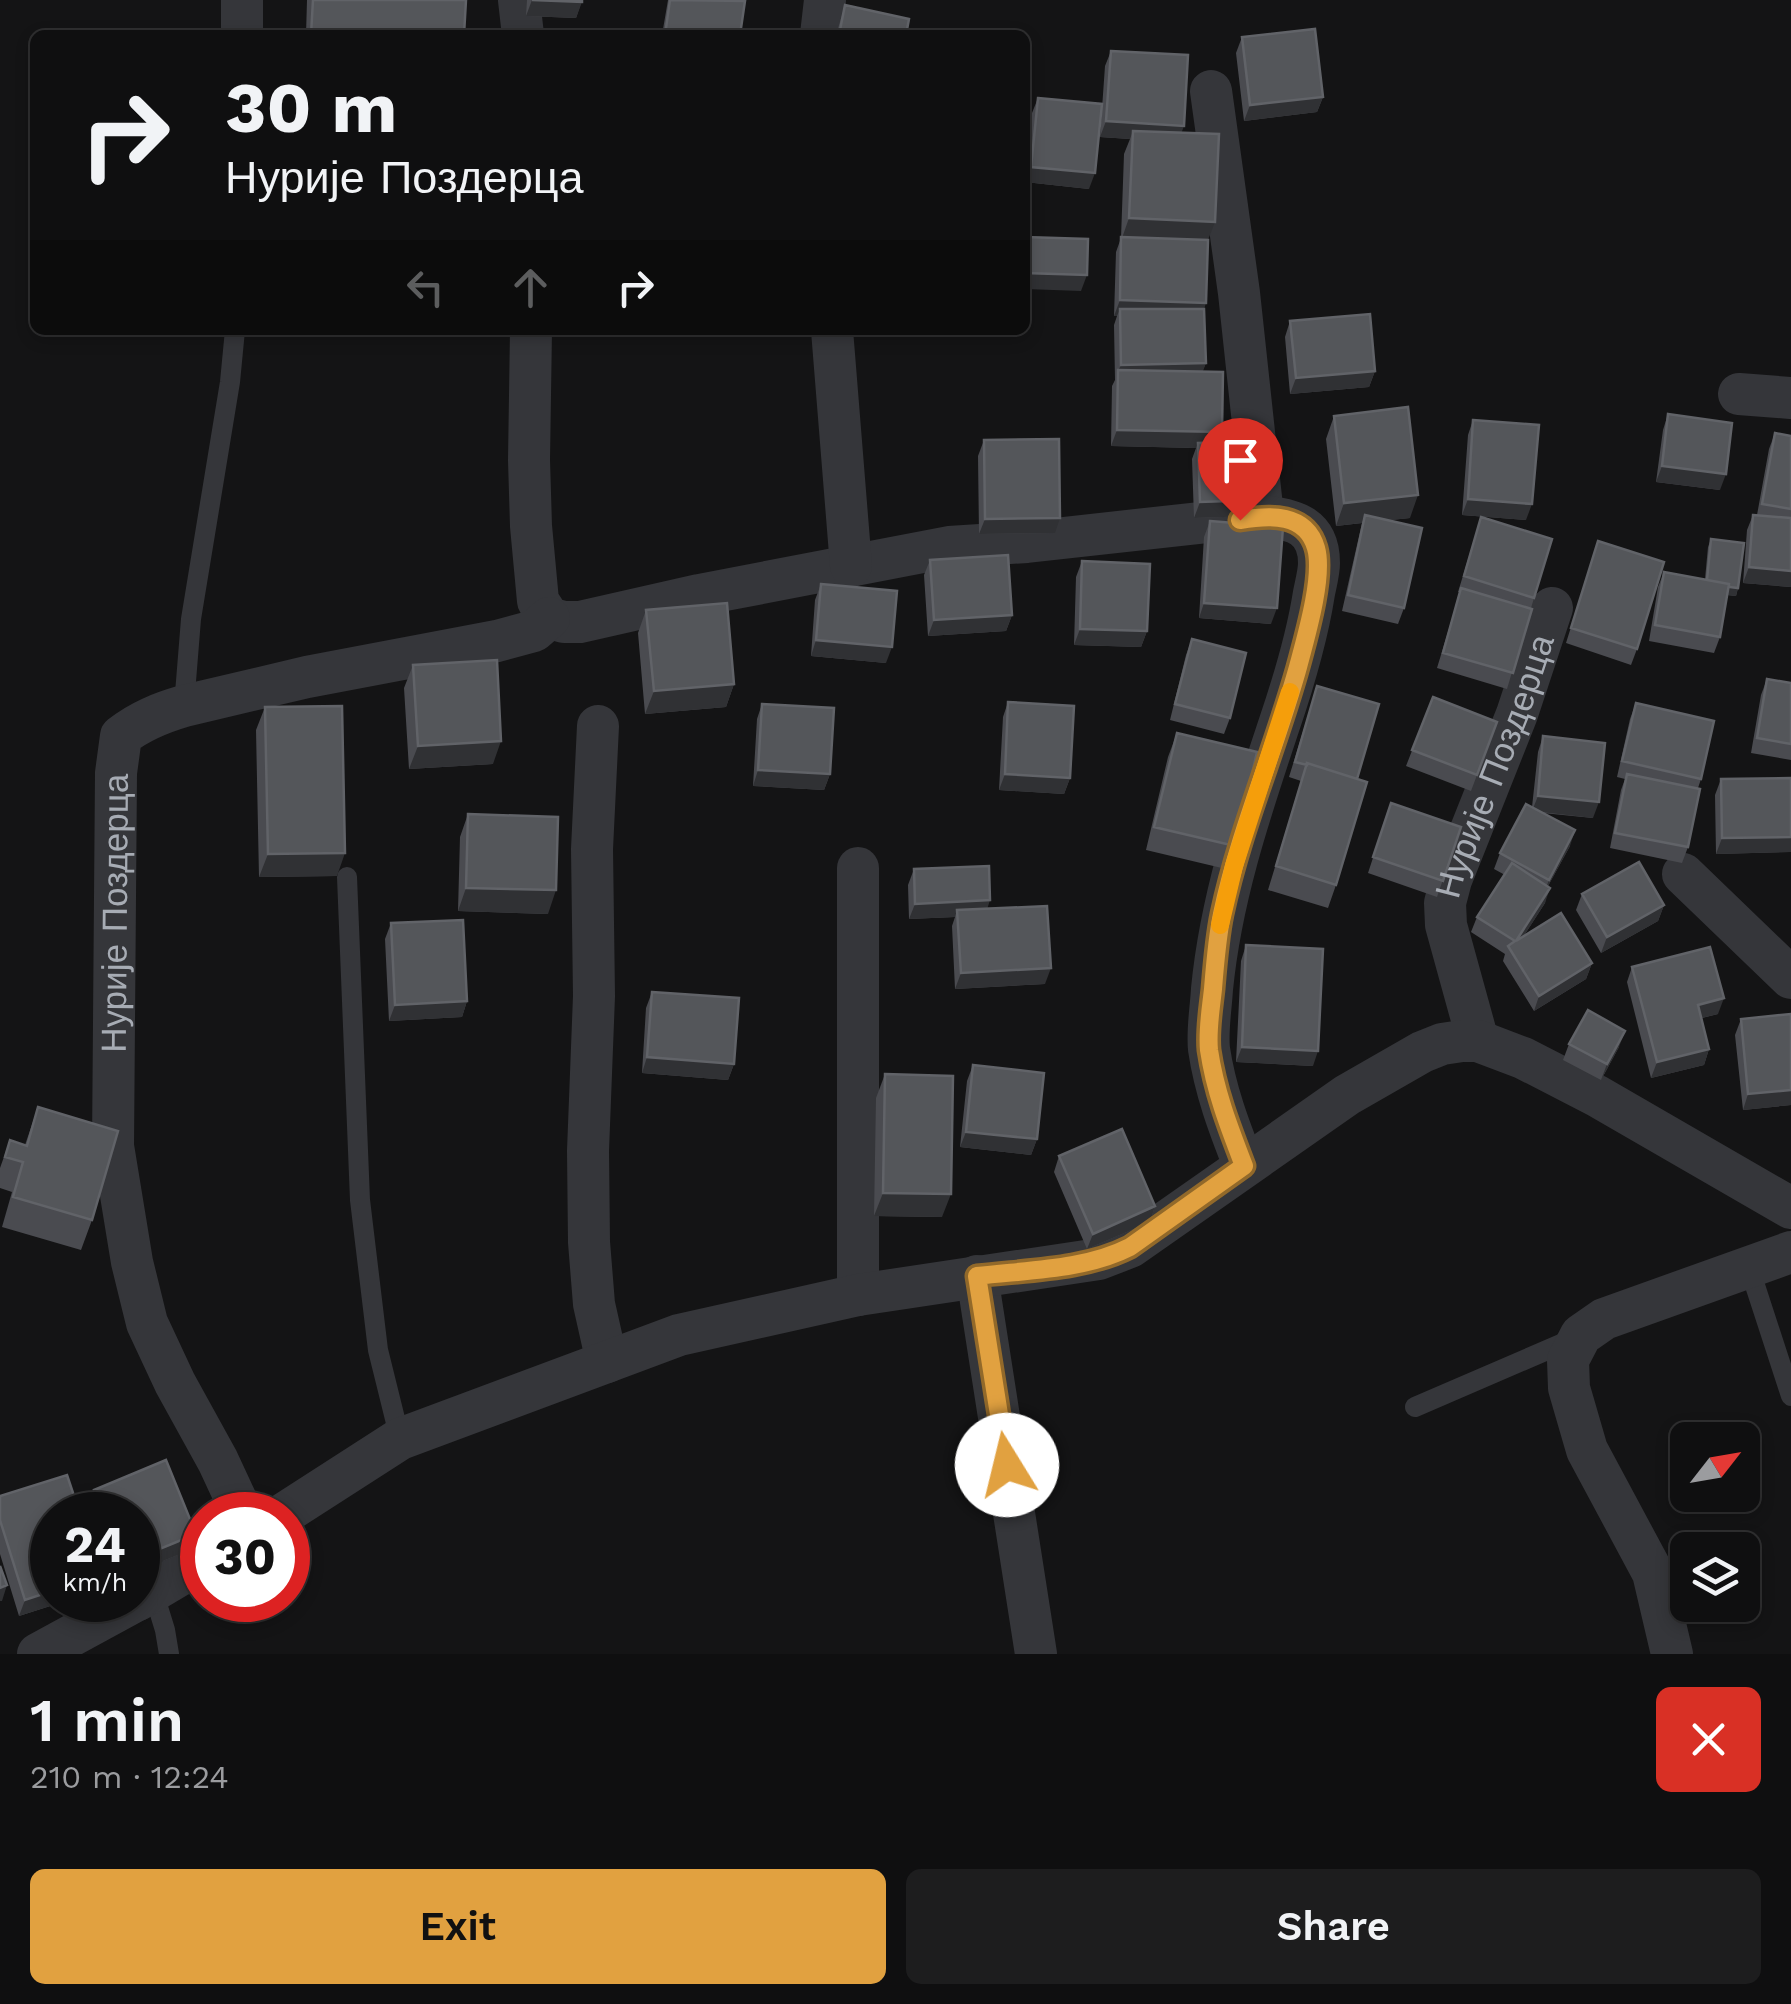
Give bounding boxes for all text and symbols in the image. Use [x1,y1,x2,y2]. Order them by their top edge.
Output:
text: 30 m [225,67,397,149]
icon: right [60,70,190,200]
text: Нурије Поздерца [225,151,584,204]
icon: left [398,260,453,315]
icon: ahead [503,260,558,315]
icon: right [608,260,663,315]
pin [1198,418,1283,521]
icon: arrive [1213,433,1268,488]
street label: Нурије Поздерца [1426,628,1563,902]
street label: Нурије Поздерца [93,773,137,1053]
position arrow [955,1413,1059,1517]
north arrow [1670,1422,1760,1512]
map controls [1670,1422,1760,1622]
speed limit sign: 30 [180,1492,310,1622]
text: 24 [64,1515,126,1574]
button: layers [1670,1532,1760,1622]
text: km/h [63,1568,127,1597]
text: 1 min [30,1685,184,1756]
button: close [1656,1687,1761,1792]
text: 210 m · 12:24 [30,1758,229,1796]
button: Exit [30,1869,886,1984]
button: Share [906,1869,1761,1984]

